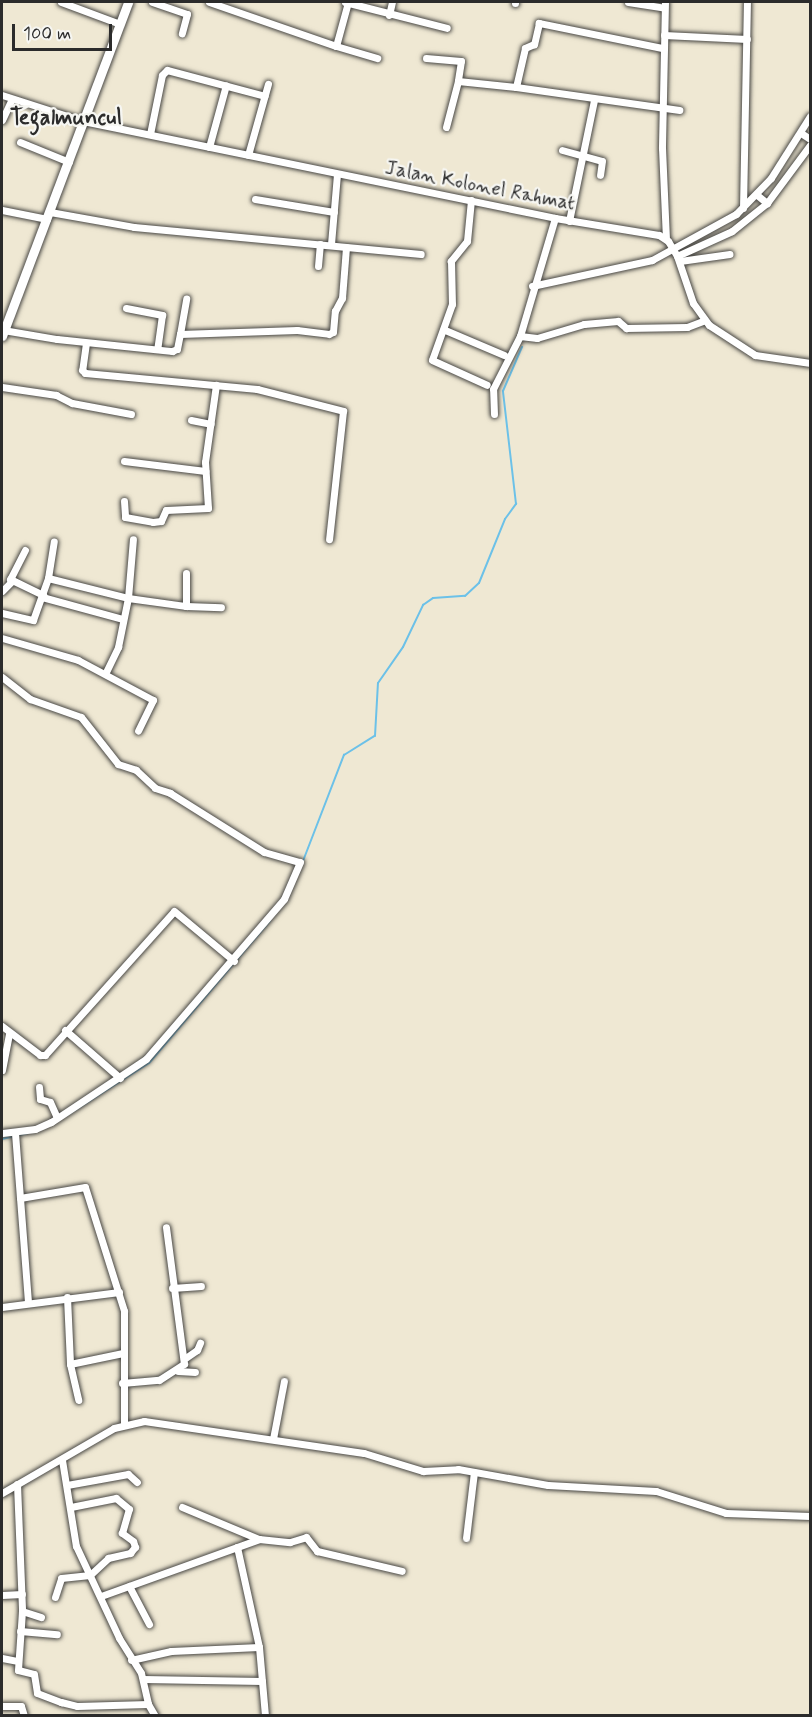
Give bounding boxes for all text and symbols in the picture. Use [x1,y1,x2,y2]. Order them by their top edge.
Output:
scale bar [15,12,116,50]
text: 100 m [23,22,71,46]
district label: Tegalmuncul [10,106,122,132]
street label: Jalan Kolonel Rahmat [378,155,582,217]

